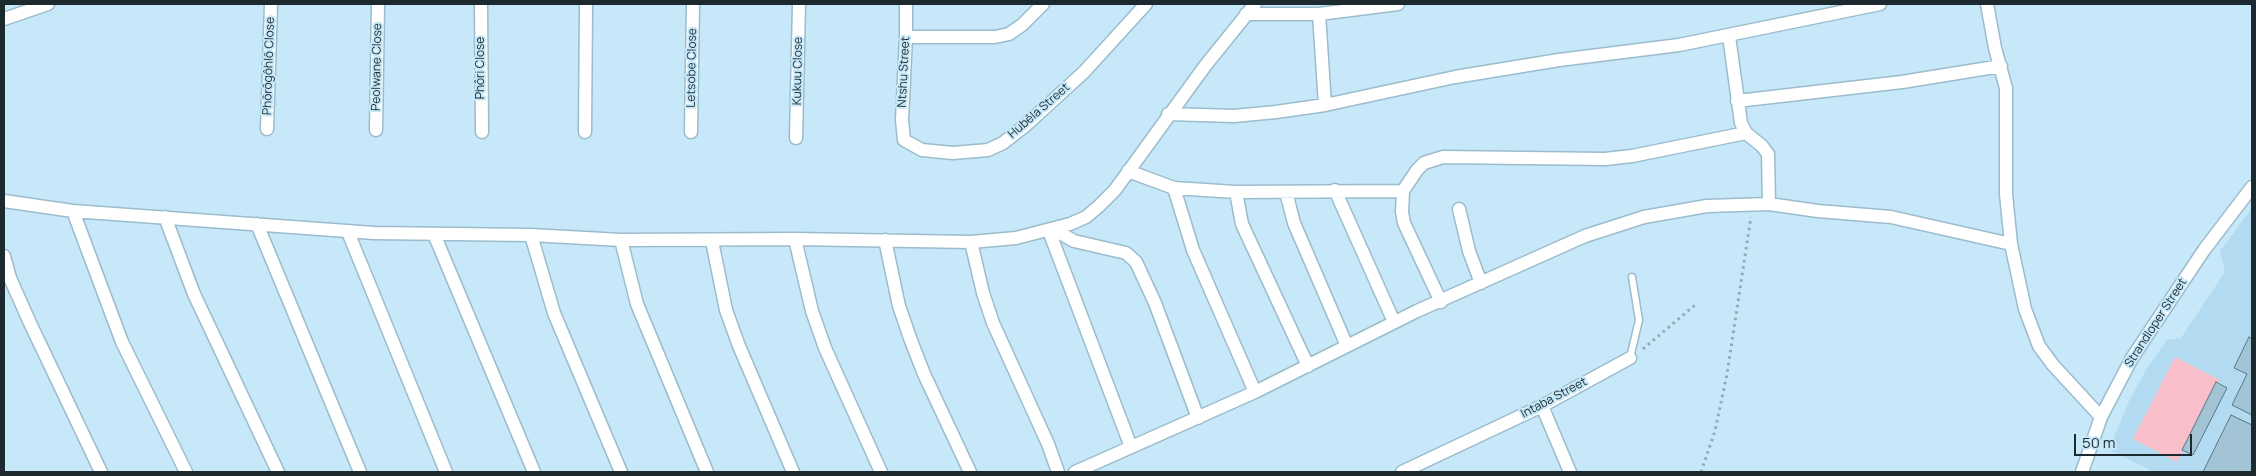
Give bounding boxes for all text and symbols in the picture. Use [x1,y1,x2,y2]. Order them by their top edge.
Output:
street label: Phôrôgôhlô Close [260,17,278,115]
street label: Peolwane Close [369,23,385,111]
street label: Letsobe Close [684,28,700,108]
street label: Ntshu Street [895,36,913,108]
street label: Phôri Close [474,37,488,99]
street label: Kukuu Close [790,37,806,105]
street label: Hubêla Street [1005,80,1073,142]
street label: Strandloper Street [2122,276,2190,370]
street label: Intaba Street [1518,375,1590,421]
scale bar [2076,424,2194,456]
text: 50 m [2082,432,2116,453]

